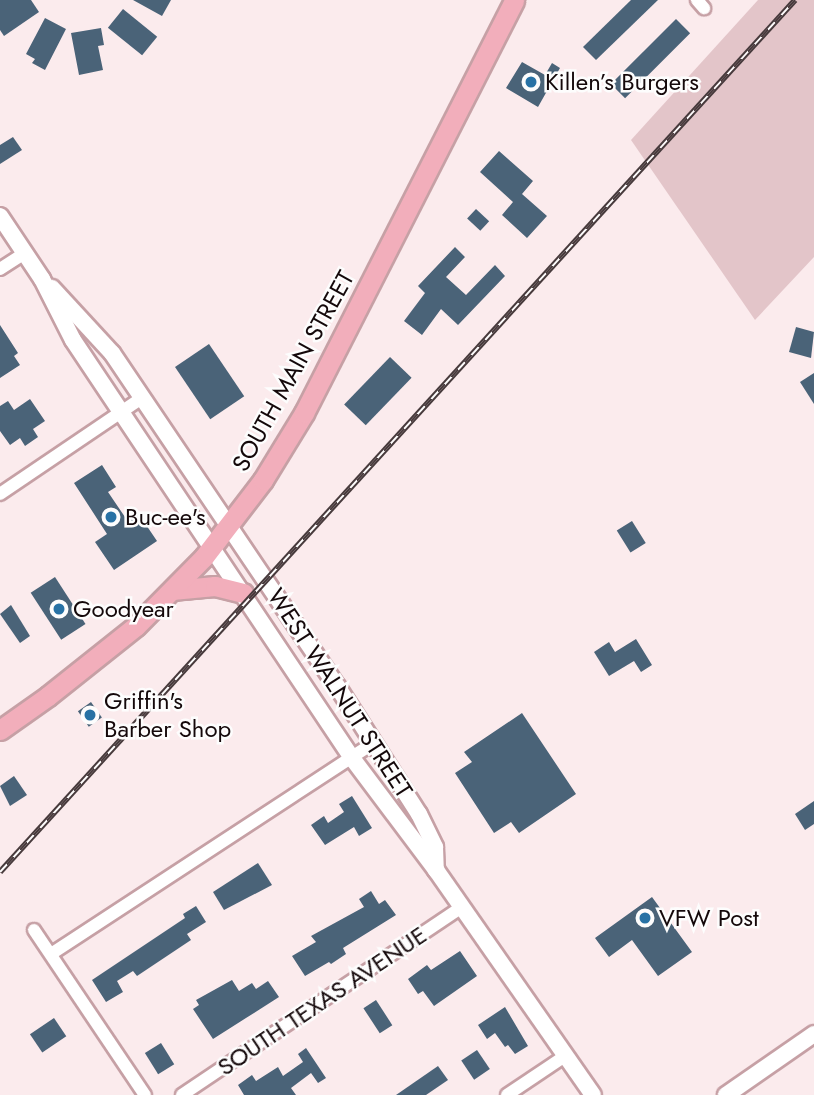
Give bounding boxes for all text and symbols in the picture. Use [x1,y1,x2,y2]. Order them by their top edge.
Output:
place label: Killen’s Burgers [545,68,699,96]
marker: Killen’s Burgers [523,74,539,90]
street label: SOUTH MAIN STREET [226,266,360,476]
place label: Buc-ee's [125,503,206,531]
marker: Buc-ee's [103,509,119,525]
street label: WEST WALNUT STREET [262,583,418,803]
place label: Goodyear [73,595,174,623]
marker: Goodyear [51,601,67,617]
place label: Griffin's Barber Shop [104,687,231,743]
marker: Griffin's Barber Shop [82,707,98,723]
place label: VFW Post [659,904,759,932]
marker: VFW Post [637,910,653,926]
street label: SOUTH TEXAS AVENUE [212,920,432,1082]

